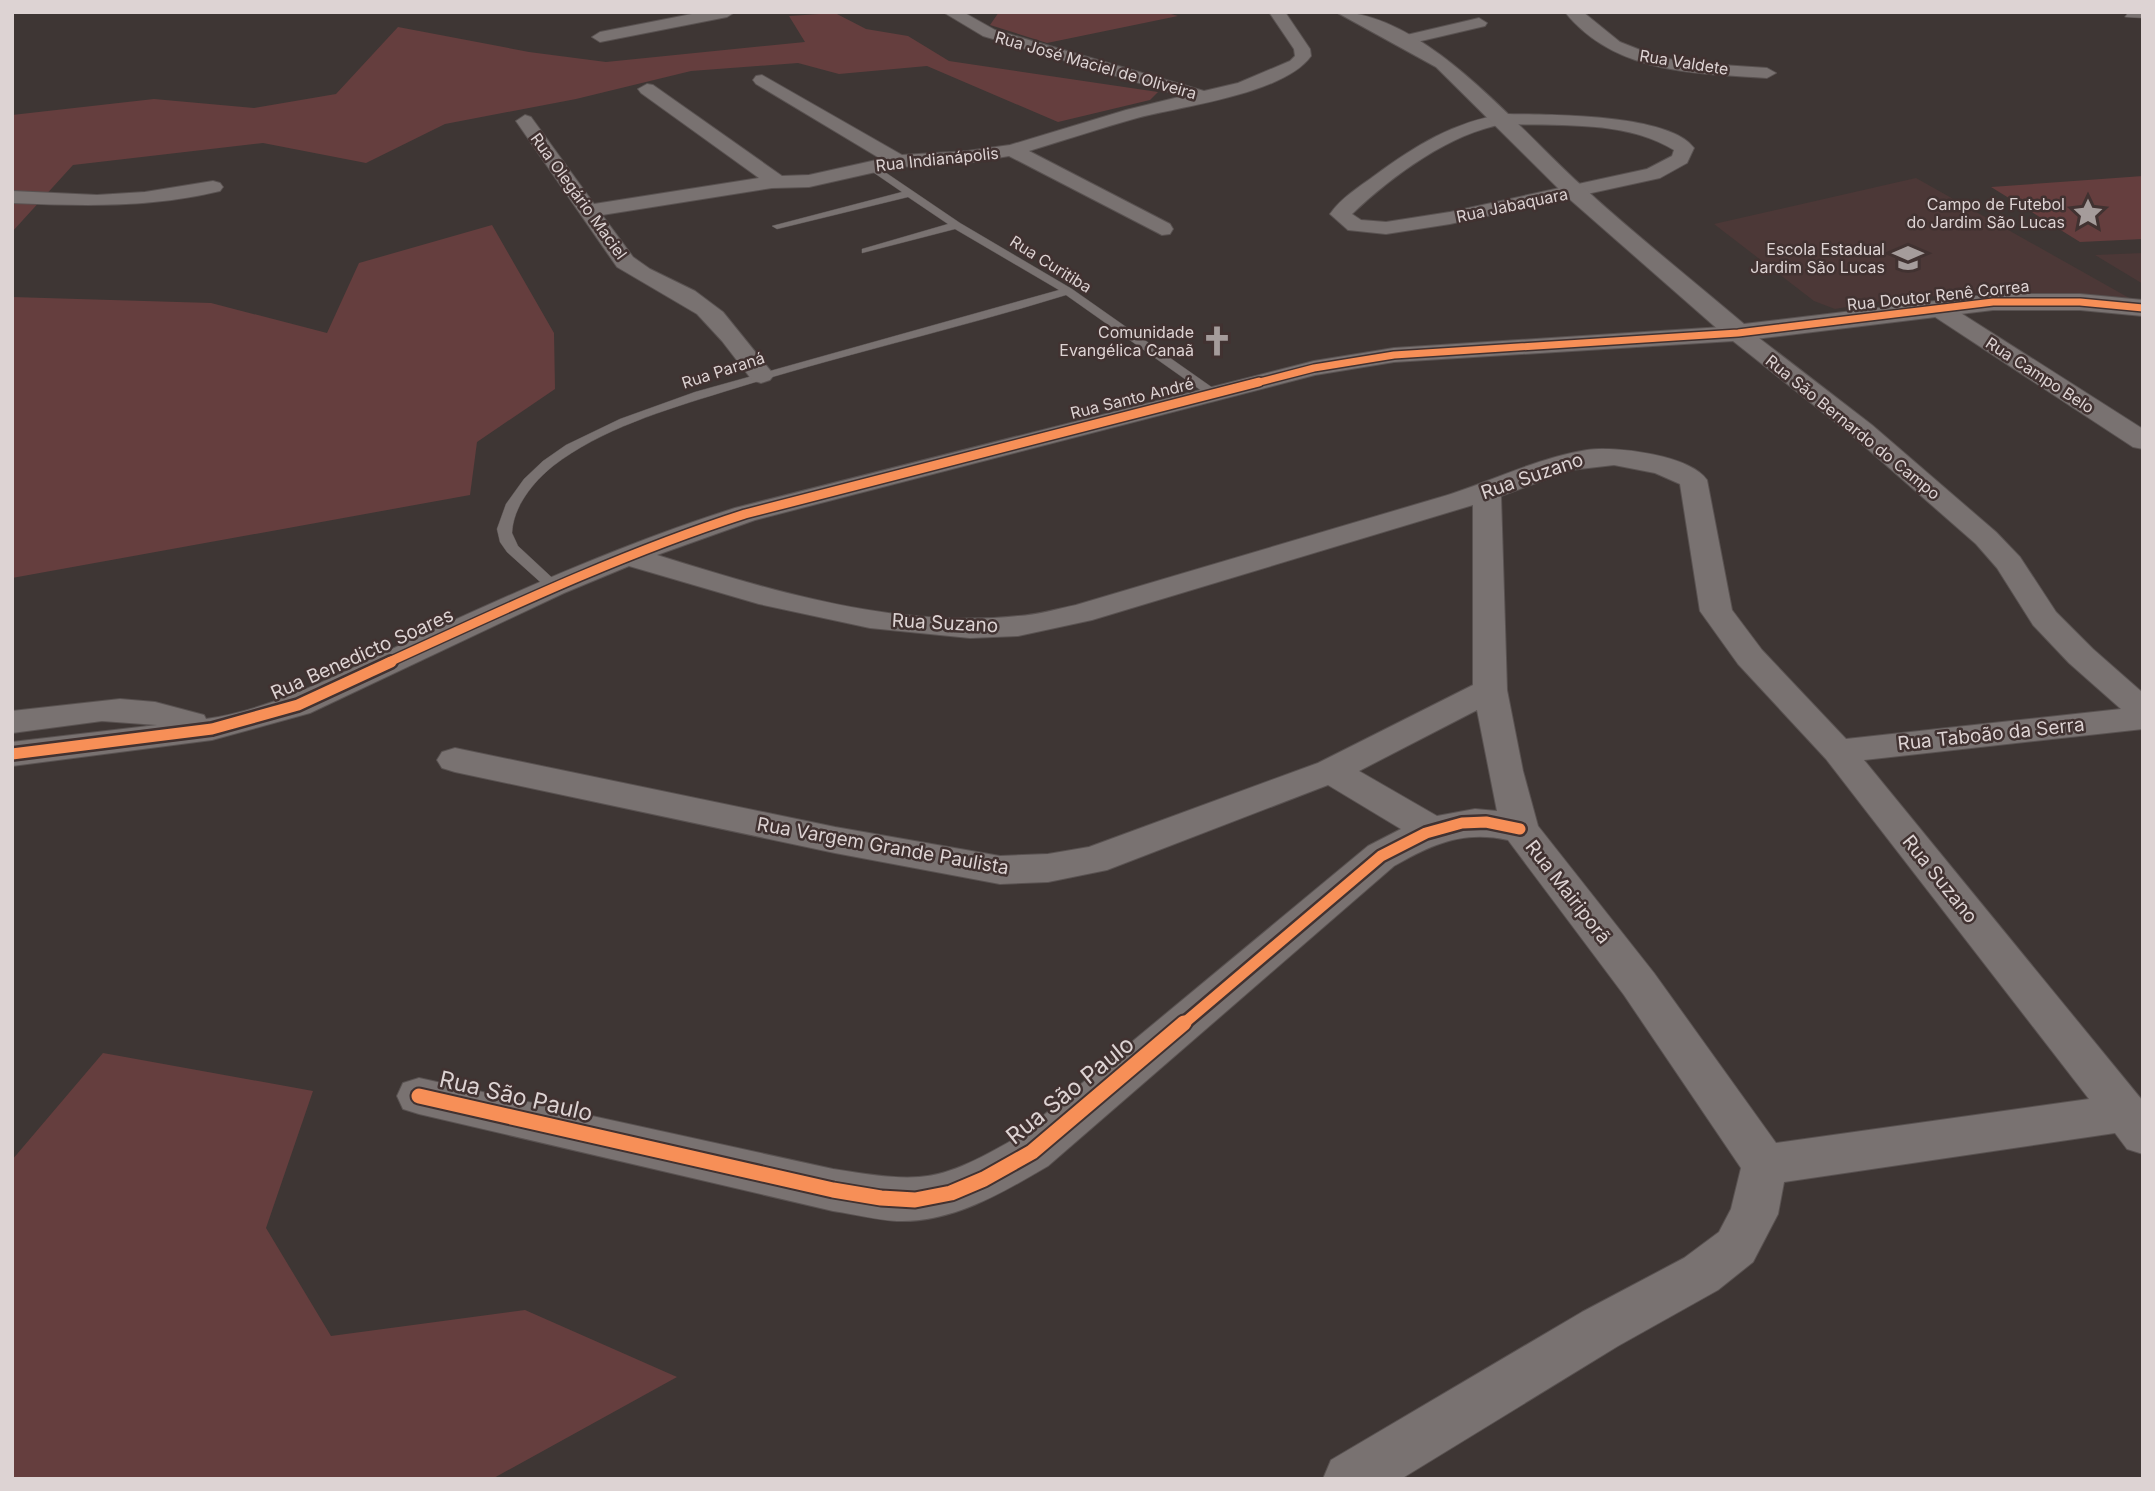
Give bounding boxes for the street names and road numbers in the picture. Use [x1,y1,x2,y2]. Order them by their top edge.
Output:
street label: Rua José Maciel de Oliveira [993,27,1199,103]
street label: Rua Valdete [1638,45,1730,79]
street label: Rua Olegário Maciel [526,129,632,263]
street label: Rua Indianápolis [874,143,1000,175]
street label: Rua Jabaquara [1454,183,1570,227]
street label: Rua Curitiba [1006,231,1096,297]
street label: Rua Doutor Renê Correa [1846,275,2030,315]
street label: Rua Campo Belo [1982,333,2098,417]
street label: Rua Paraná [679,347,767,393]
street label: Rua São Bernardo do Campo [1762,350,1944,504]
street label: Rua Santo André [1068,373,1196,423]
street label: Rua Suzano [1478,448,1586,504]
street label: Rua Benedicto Soares [267,603,457,705]
street label: Rua Suzano [891,609,999,637]
street label: Rua Taboão da Serra [1896,713,2086,755]
street label: Rua Vargem Grande Paulista [755,813,1011,879]
street label: Rua Suzano [1897,830,1983,928]
street label: Rua Mairiporã [1521,836,1615,948]
street label: Rua São Paulo [1000,1030,1140,1150]
street label: Rua São Paulo [437,1065,595,1127]

